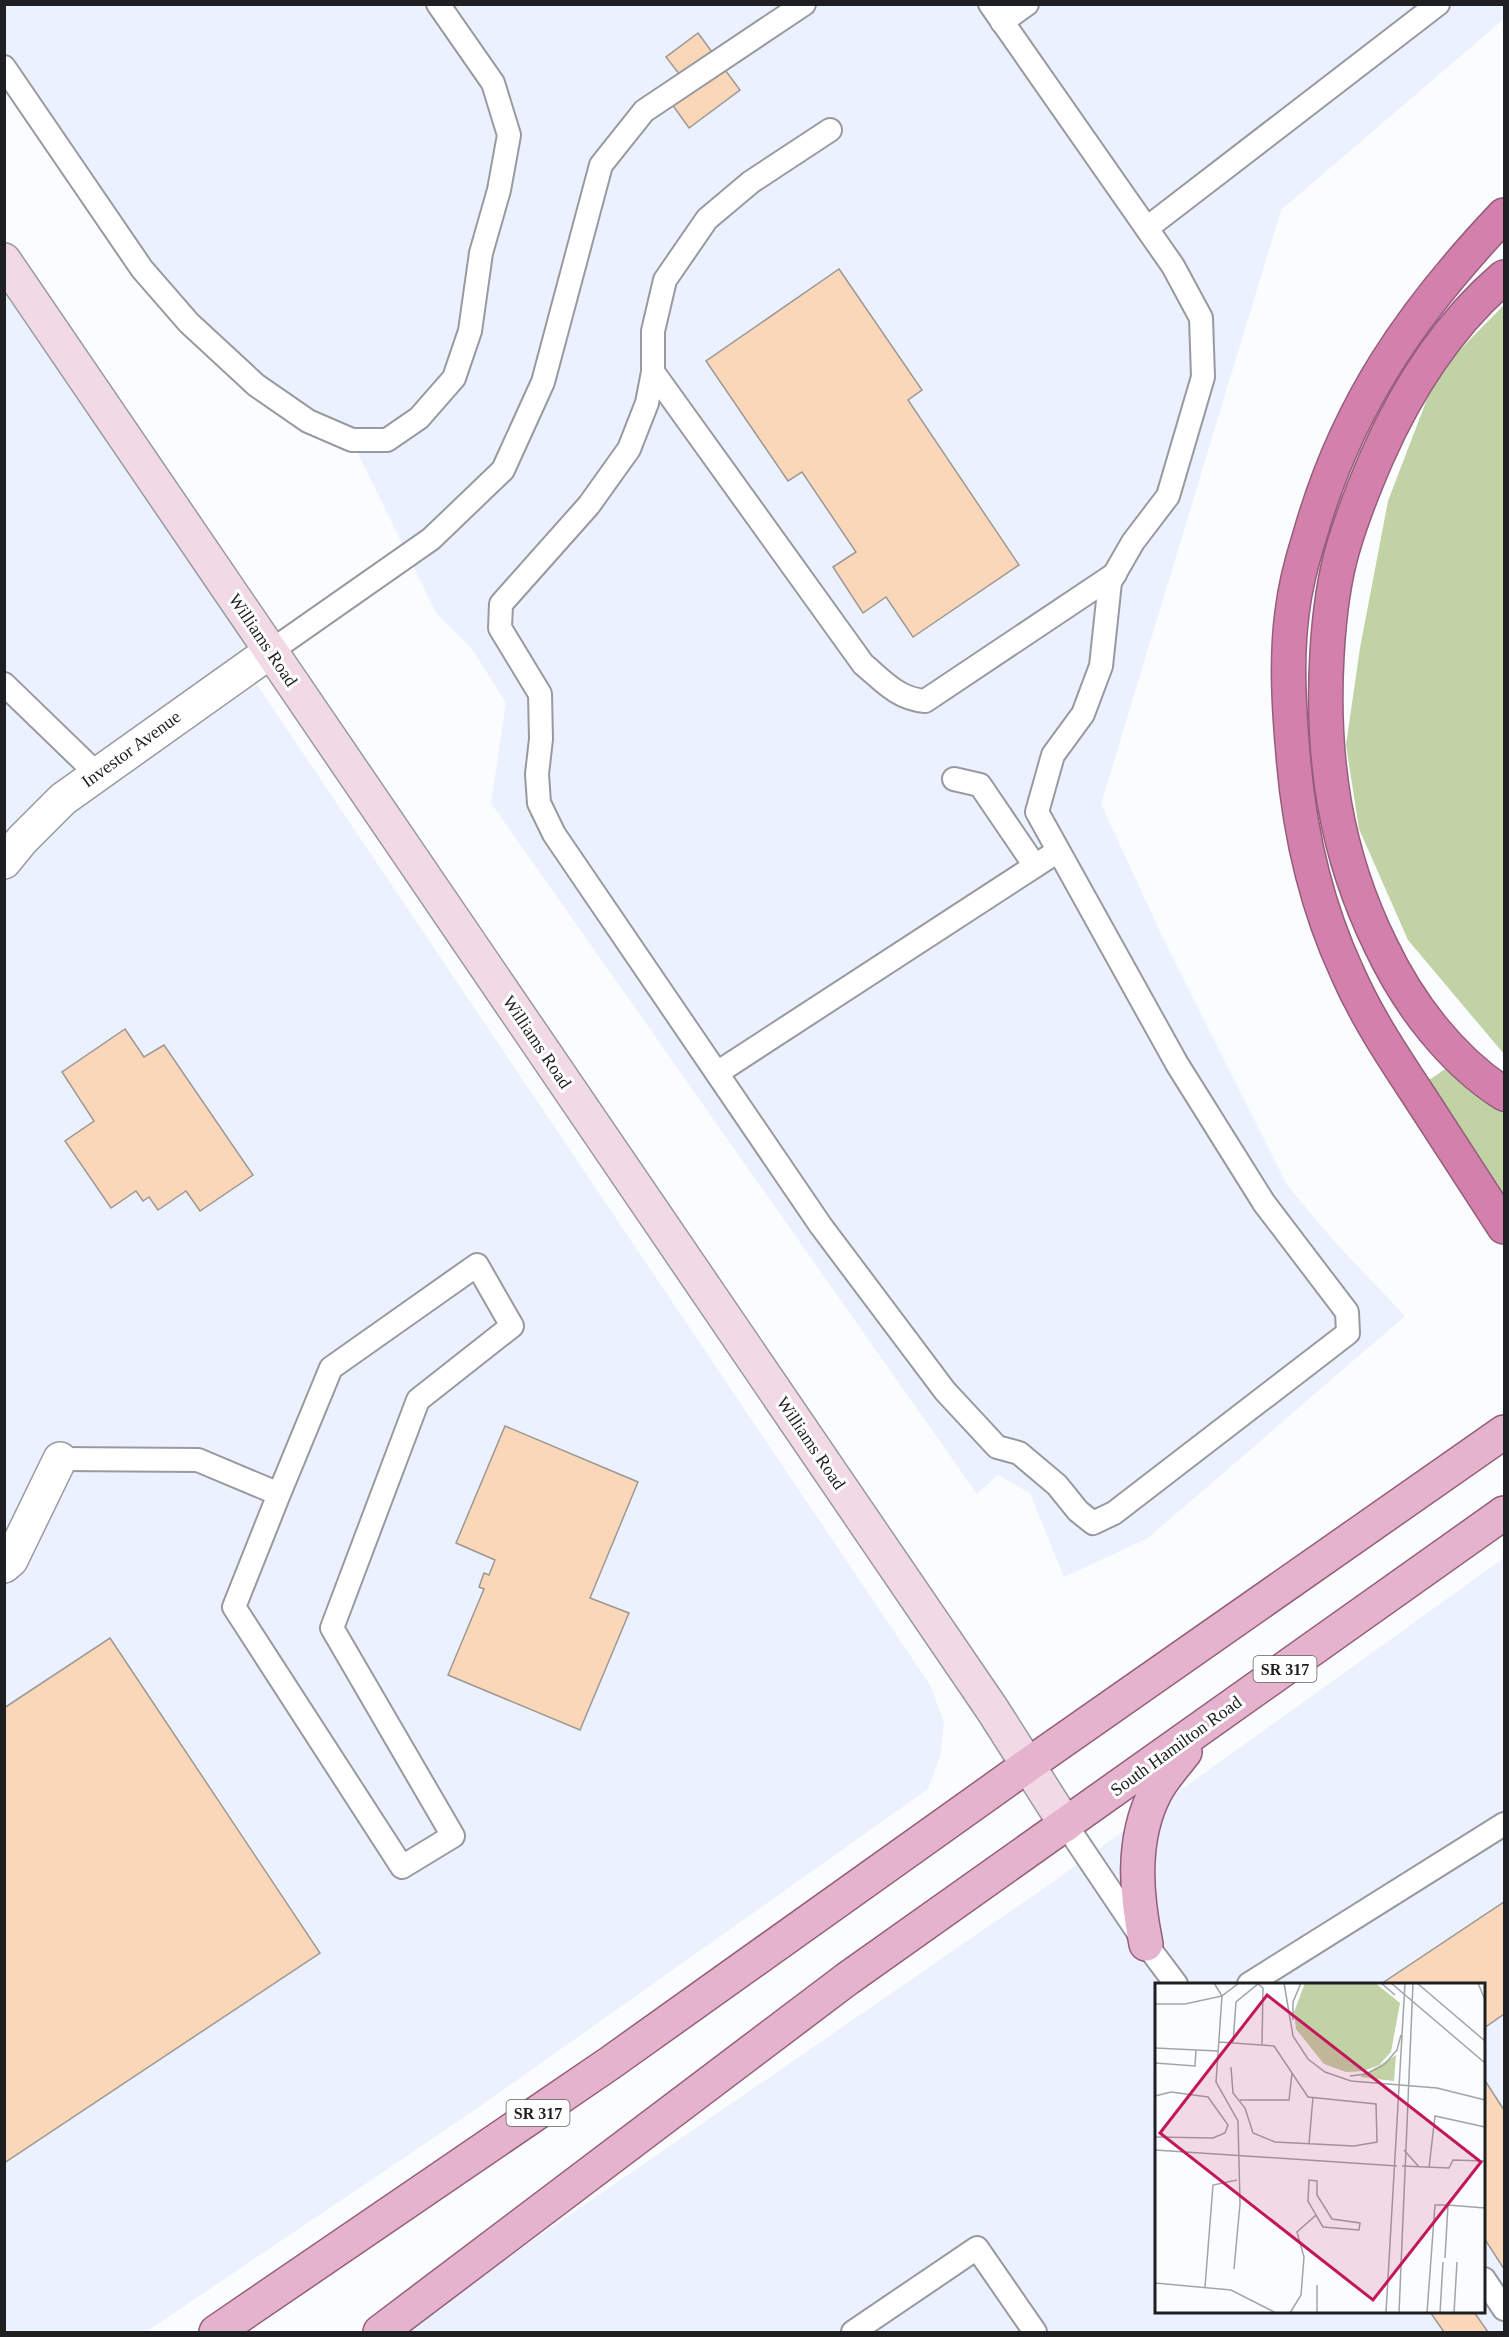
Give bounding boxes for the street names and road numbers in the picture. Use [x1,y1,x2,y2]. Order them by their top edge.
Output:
street label: Williams Road [225,590,301,690]
street label: Investor Avenue [78,706,184,792]
street label: Williams Road [499,992,575,1092]
street label: Williams Road [773,1393,849,1493]
road number: SR 317 [1254,1656,1316,1682]
street label: South Hamilton Road [1107,1692,1245,1800]
road number: SR 317 [506,2100,570,2126]

